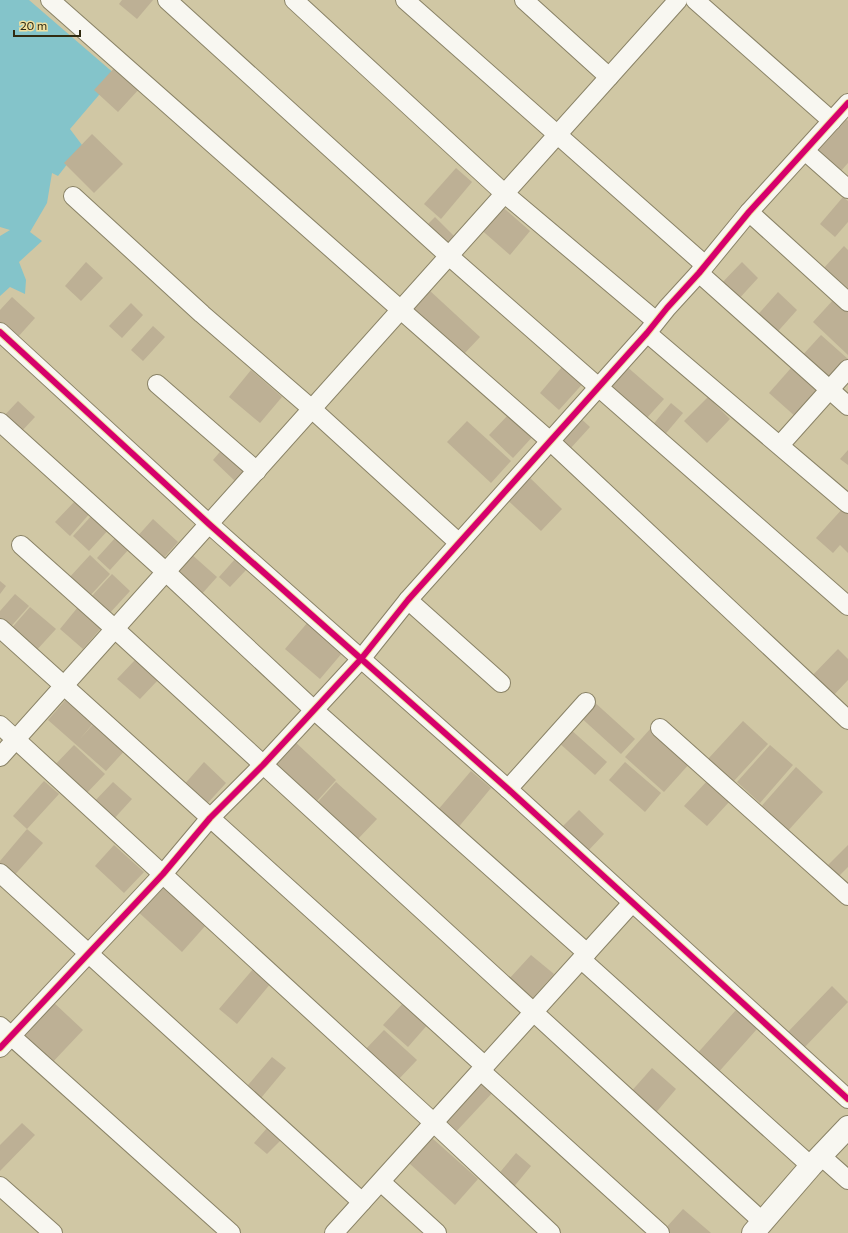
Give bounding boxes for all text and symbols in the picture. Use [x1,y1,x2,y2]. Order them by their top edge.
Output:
scale bar [14,12,80,38]
text: 20 m [20,18,47,32]

